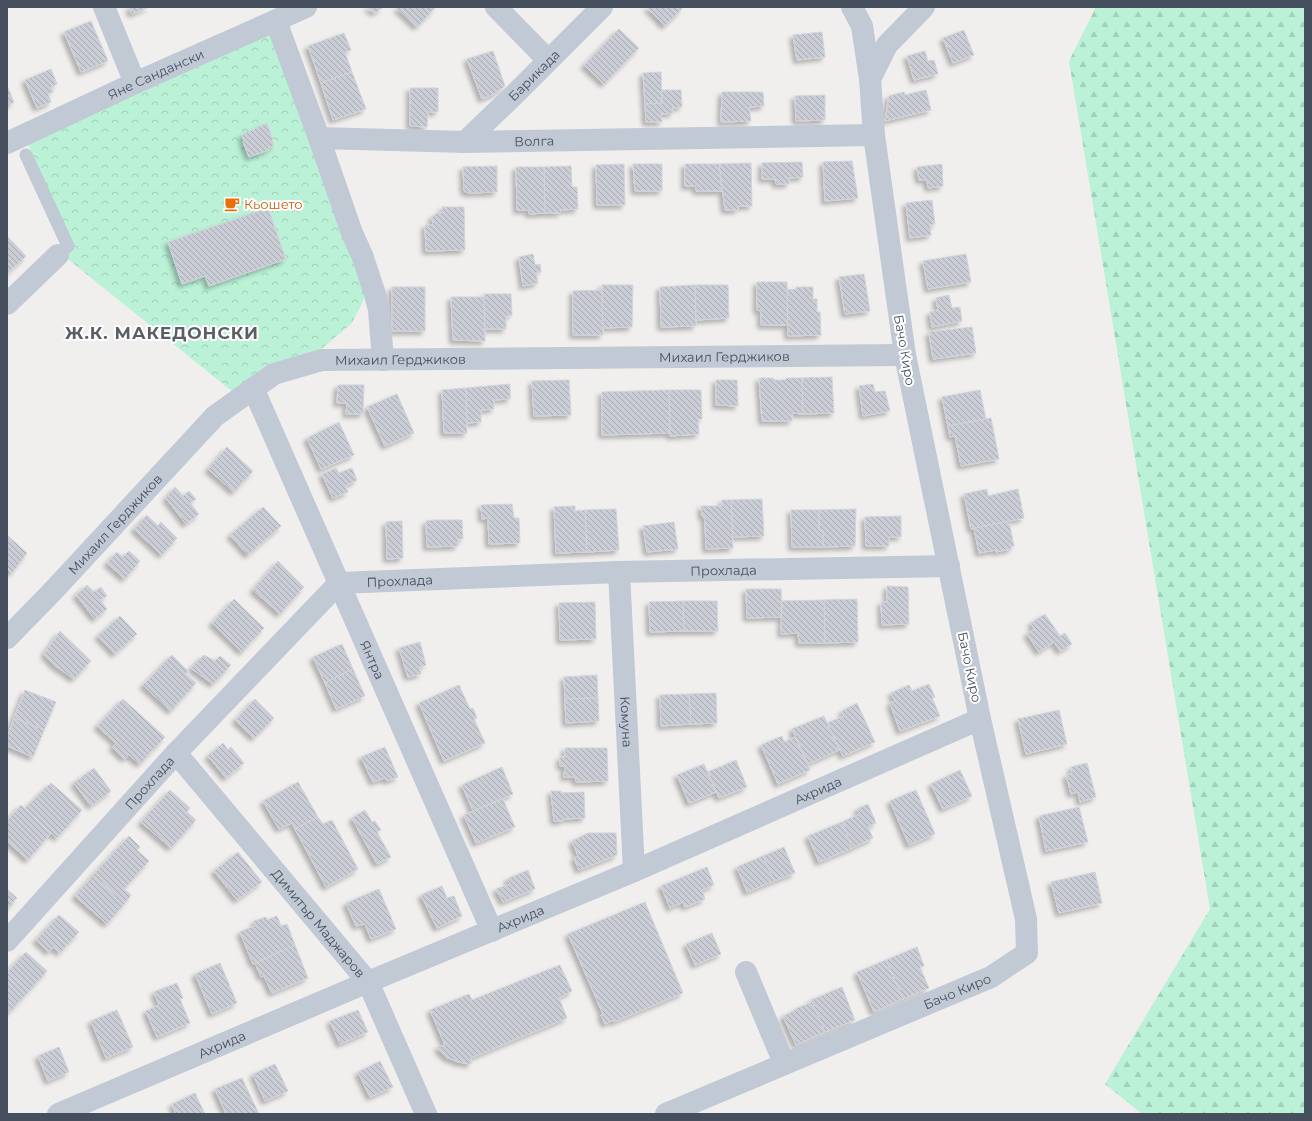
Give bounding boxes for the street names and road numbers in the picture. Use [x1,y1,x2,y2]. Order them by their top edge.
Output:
street label: Яне Сандански [105,45,206,103]
street label: Барикада [505,46,563,104]
street label: Волга [514,132,554,149]
street label: Бачо Киро [891,313,919,387]
street label: Михаил Герджиков [659,348,790,365]
street label: Михаил Герджиков [335,351,466,368]
street label: Михаил Герджиков [65,470,165,577]
street label: Прохлада [690,561,757,579]
street label: Прохлада [366,571,433,590]
street label: Бачо Киро [955,630,985,704]
street label: Янтра [357,638,388,682]
street label: Комуна [617,696,636,748]
street label: Прохлада [121,753,178,813]
street label: Ахрида [792,773,844,808]
street label: Димитър Маджаров [268,865,369,981]
street label: Ахрида [494,901,547,935]
street label: Бачо Киро [921,970,993,1013]
street label: Ахрида [196,1027,248,1061]

